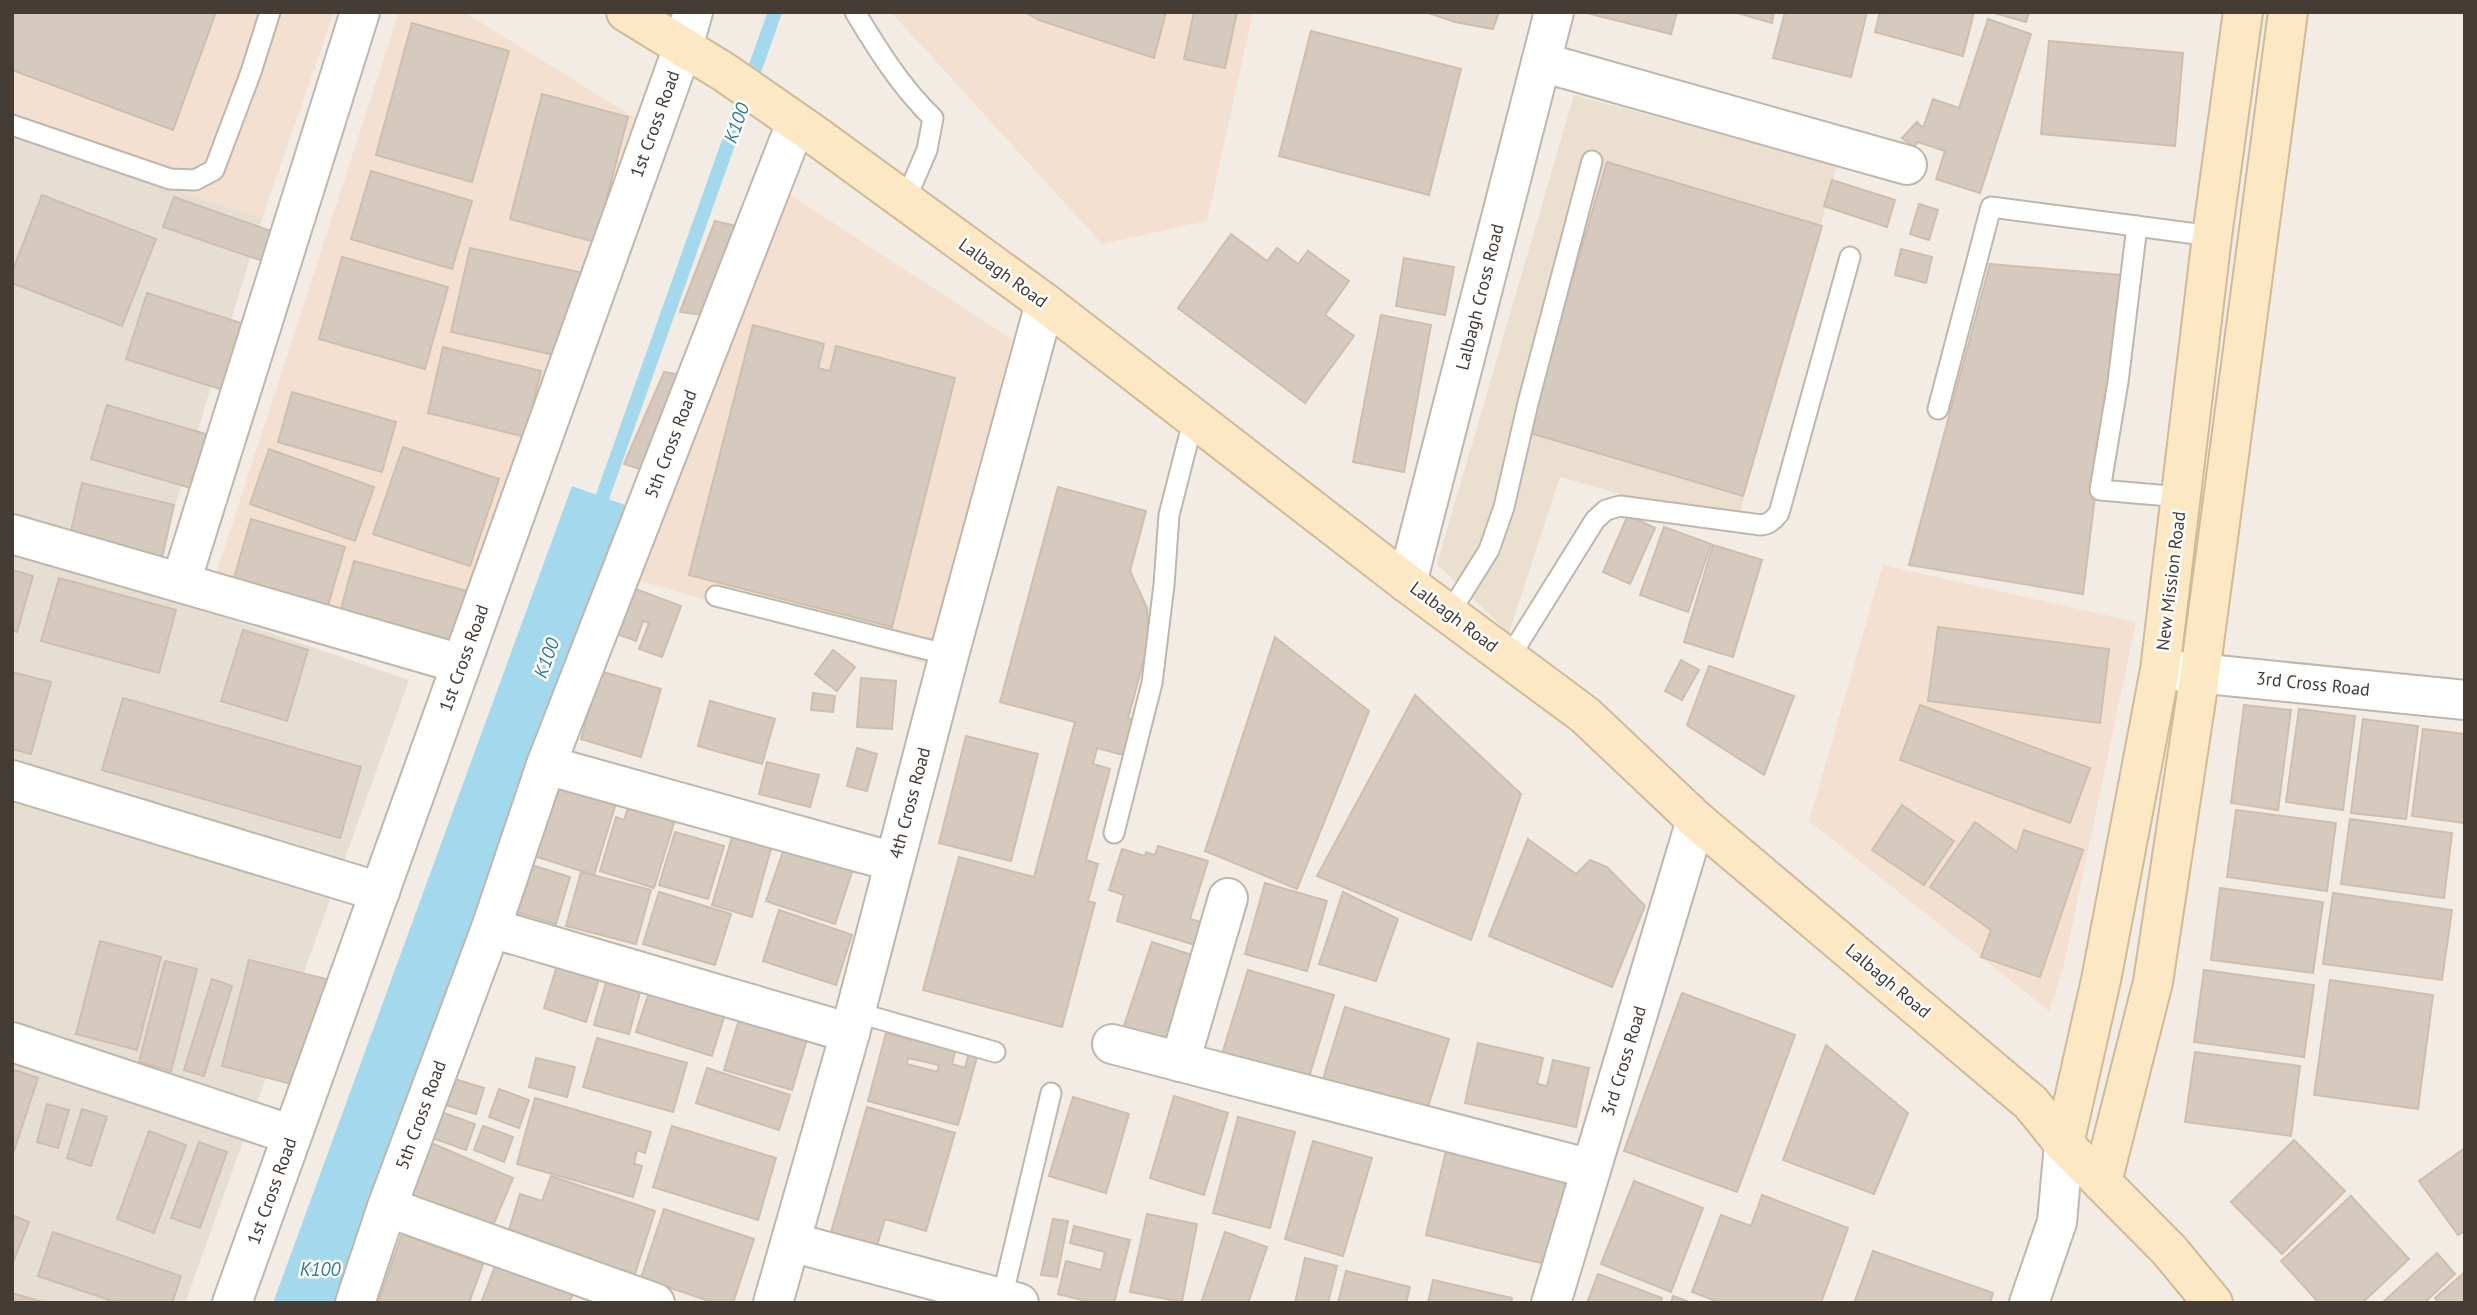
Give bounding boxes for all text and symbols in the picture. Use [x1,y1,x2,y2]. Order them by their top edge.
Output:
street label: 1st Cross Road [625,67,685,180]
water label: K100 [718,99,755,146]
street label: Lalbagh Cross Road [1450,221,1509,372]
street label: Lalbagh Road [954,233,1052,313]
street label: 5th Cross Road [639,386,702,501]
street label: New Mission Road [2151,510,2190,652]
street label: Lalbagh Road [1406,576,1503,657]
street label: 1st Cross Road [434,601,494,714]
water label: K100 [528,634,565,681]
street label: 3rd Cross Road [2255,666,2371,701]
street label: 4th Cross Road [884,745,935,861]
street label: Lalbagh Road [1841,938,1936,1023]
street label: 3rd Cross Road [1596,1003,1651,1119]
street label: 5th Cross Road [390,1057,451,1173]
street label: 1st Cross Road [242,1134,302,1247]
water label: K100 [300,1257,341,1281]

